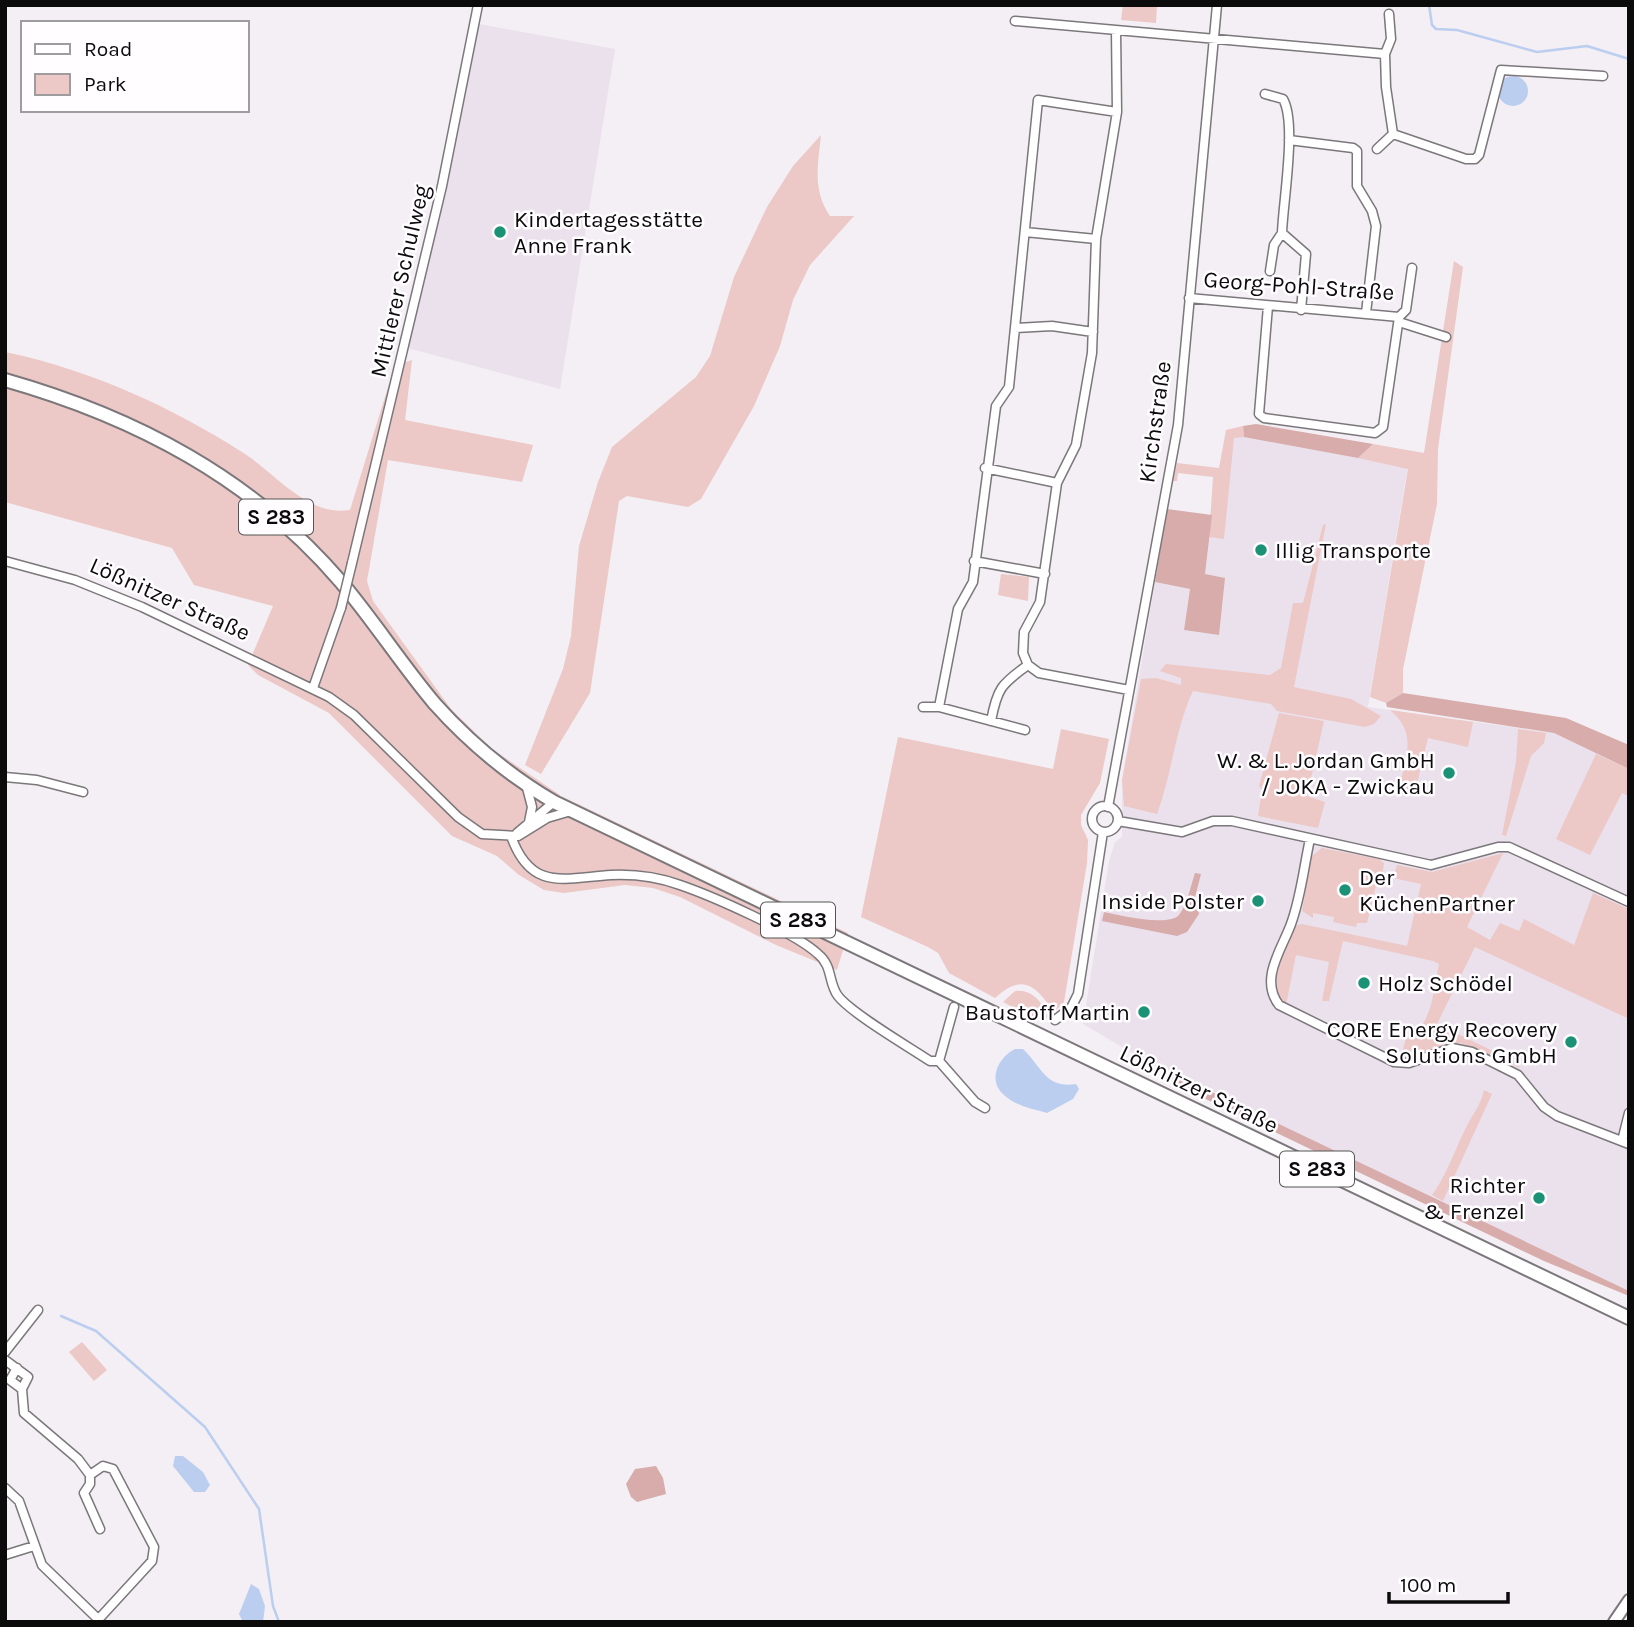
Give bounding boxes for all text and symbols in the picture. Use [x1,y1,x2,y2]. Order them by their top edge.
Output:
legend [21,21,248,112]
text: Road [84,37,132,61]
text: Park [84,72,127,96]
street label: Mittlerer Schulweg [365,182,435,380]
place label: Kindertagesstätte Anne Frank [514,206,703,259]
marker: Kindertagesstätte Anne Frank [492,224,508,240]
street label: Georg-Pohl-Straße [1203,266,1395,306]
street label: Kirchstraße [1133,359,1177,485]
road number: S 283 [239,500,313,534]
place label: Illig Transporte [1275,537,1431,564]
marker: Illig Transporte [1253,542,1269,558]
street label: Lößnitzer Straße [86,552,254,646]
place label: W. & L. Jordan GmbH / JOKA - Zwickau [1217,747,1435,800]
marker: W. & L. Jordan GmbH / JOKA - Zwickau [1441,765,1457,781]
place label: Der KüchenPartner [1359,864,1515,917]
marker: Der KüchenPartner [1337,882,1353,898]
place label: Inside Polster [1101,888,1245,915]
marker: Inside Polster [1250,893,1266,909]
road number: S 283 [761,902,835,937]
place label: Holz Schödel [1378,970,1513,997]
marker: Holz Schödel [1356,975,1372,991]
place label: Baustoff Martin [965,999,1130,1026]
marker: Baustoff Martin [1136,1004,1152,1020]
place label: CORE Energy Recovery Solutions GmbH [1327,1016,1557,1069]
marker: CORE Energy Recovery Solutions GmbH [1563,1034,1579,1050]
street label: Lößnitzer Straße [1115,1039,1283,1139]
road number: S 283 [1280,1152,1354,1186]
place label: Richter & Frenzel [1423,1172,1526,1225]
marker: Richter & Frenzel [1531,1190,1547,1206]
scale bar [1389,1560,1508,1604]
text: 100 m [1400,1573,1457,1597]

